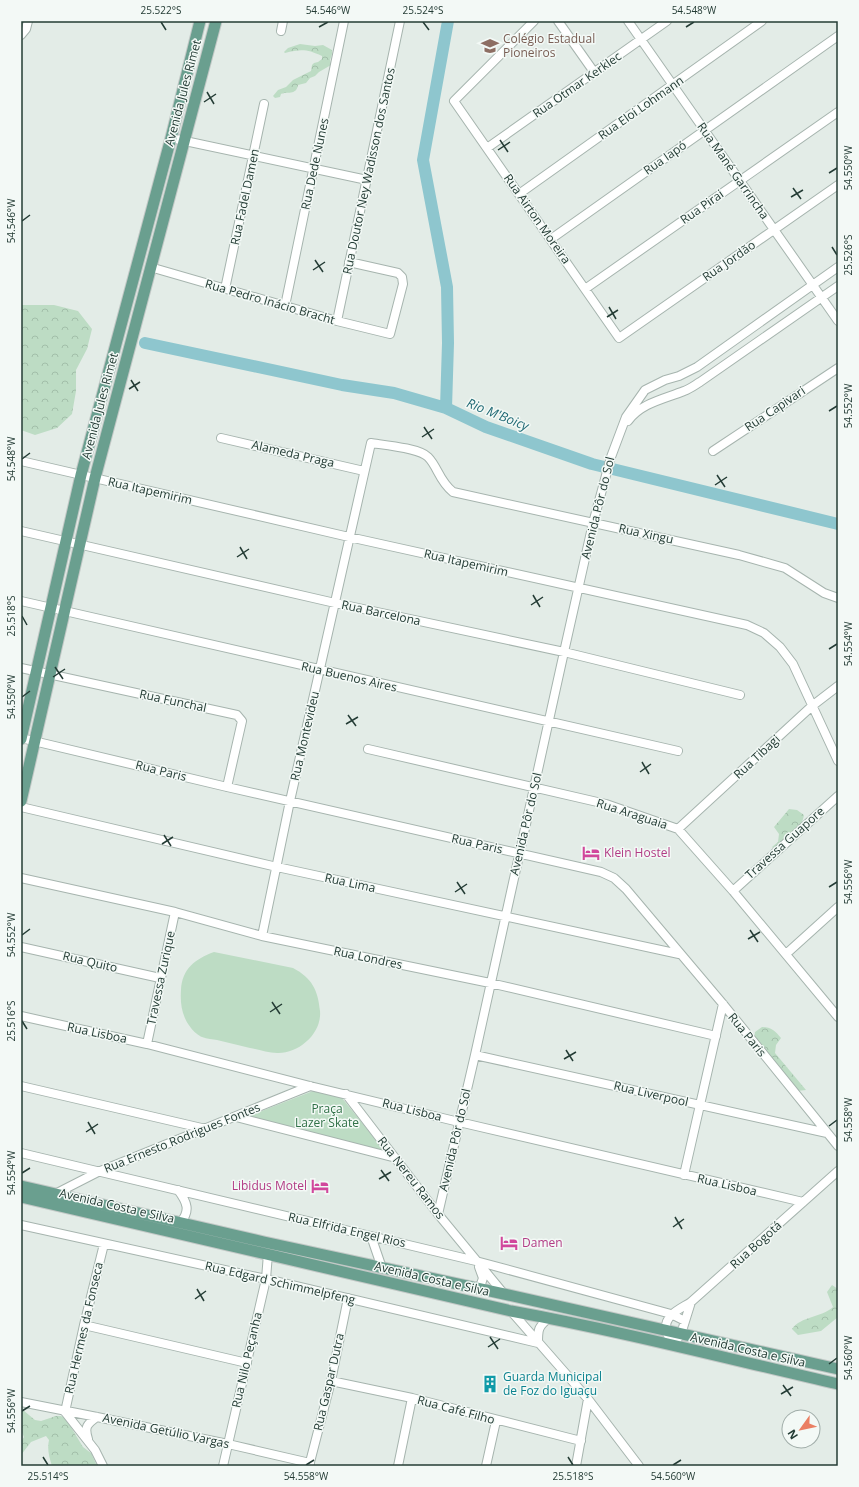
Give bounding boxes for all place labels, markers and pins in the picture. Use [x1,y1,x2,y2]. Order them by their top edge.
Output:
place label: Colégio Estadual Pioneiros [503,30,595,61]
school or university icon: Colégio Estadual Pioneiros [480,36,500,56]
hotel icon: Klein Hostel [581,843,601,863]
place label: Klein Hostel [604,844,670,861]
hotel icon: Libidus Motel [310,1176,330,1196]
place label: Libidus Motel [232,1177,307,1194]
hotel icon: Damen [499,1233,519,1253]
place label: Damen [522,1234,563,1251]
place label: Guarda Municipal de Foz do Iguaçu [503,1368,602,1399]
building icon: Guarda Municipal de Foz do Iguaçu [480,1374,500,1394]

